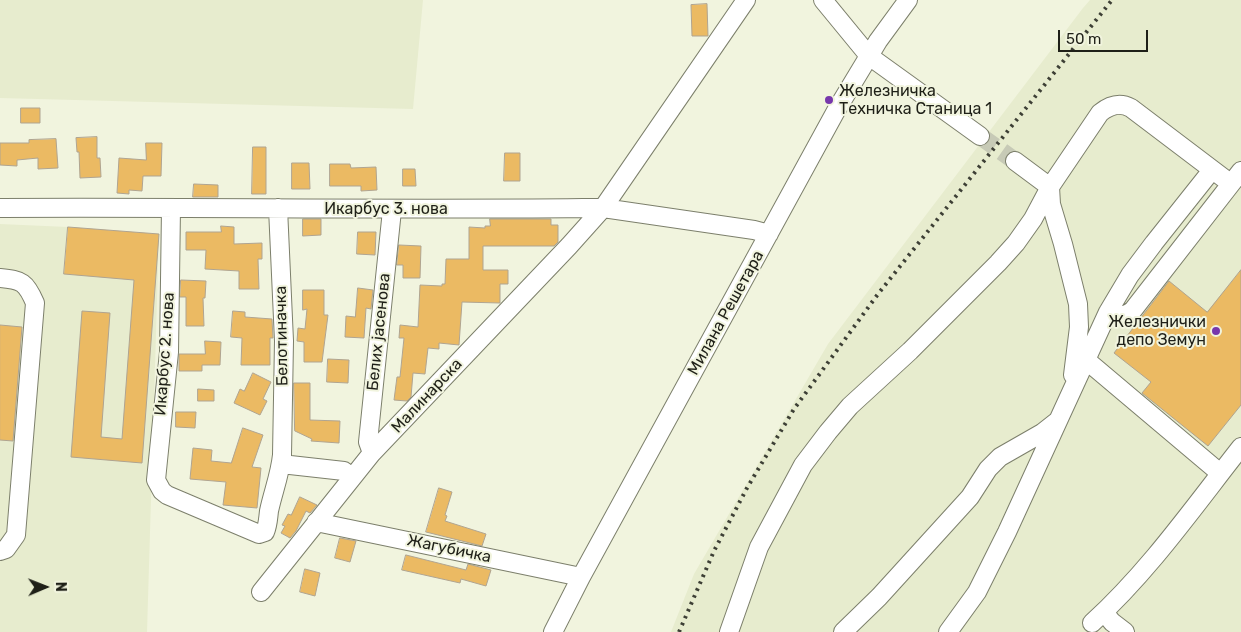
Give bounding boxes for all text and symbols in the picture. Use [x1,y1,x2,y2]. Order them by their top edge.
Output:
scale bar [1061,20,1151,52]
text: 50 m [1066,30,1101,48]
place label: Железничка Техничка Станица 1 [839,81,992,119]
marker: Железничка Техничка Станица 1 [823,94,835,106]
street label: Икарбус 3. нова [324,199,448,219]
street label: Милана Решетара [684,247,768,379]
street label: Белих јасенова [363,272,395,392]
street label: Белотиначка [272,286,292,386]
street label: Икарбус 2. нова [151,292,179,416]
place label: Железнички депо Земун [1108,312,1206,350]
marker: Железнички депо Земун [1210,325,1222,337]
street label: Малинарска [388,355,466,437]
street label: Жагубичка [405,531,493,567]
north arrow [20,562,70,612]
text: N [52,582,69,592]

